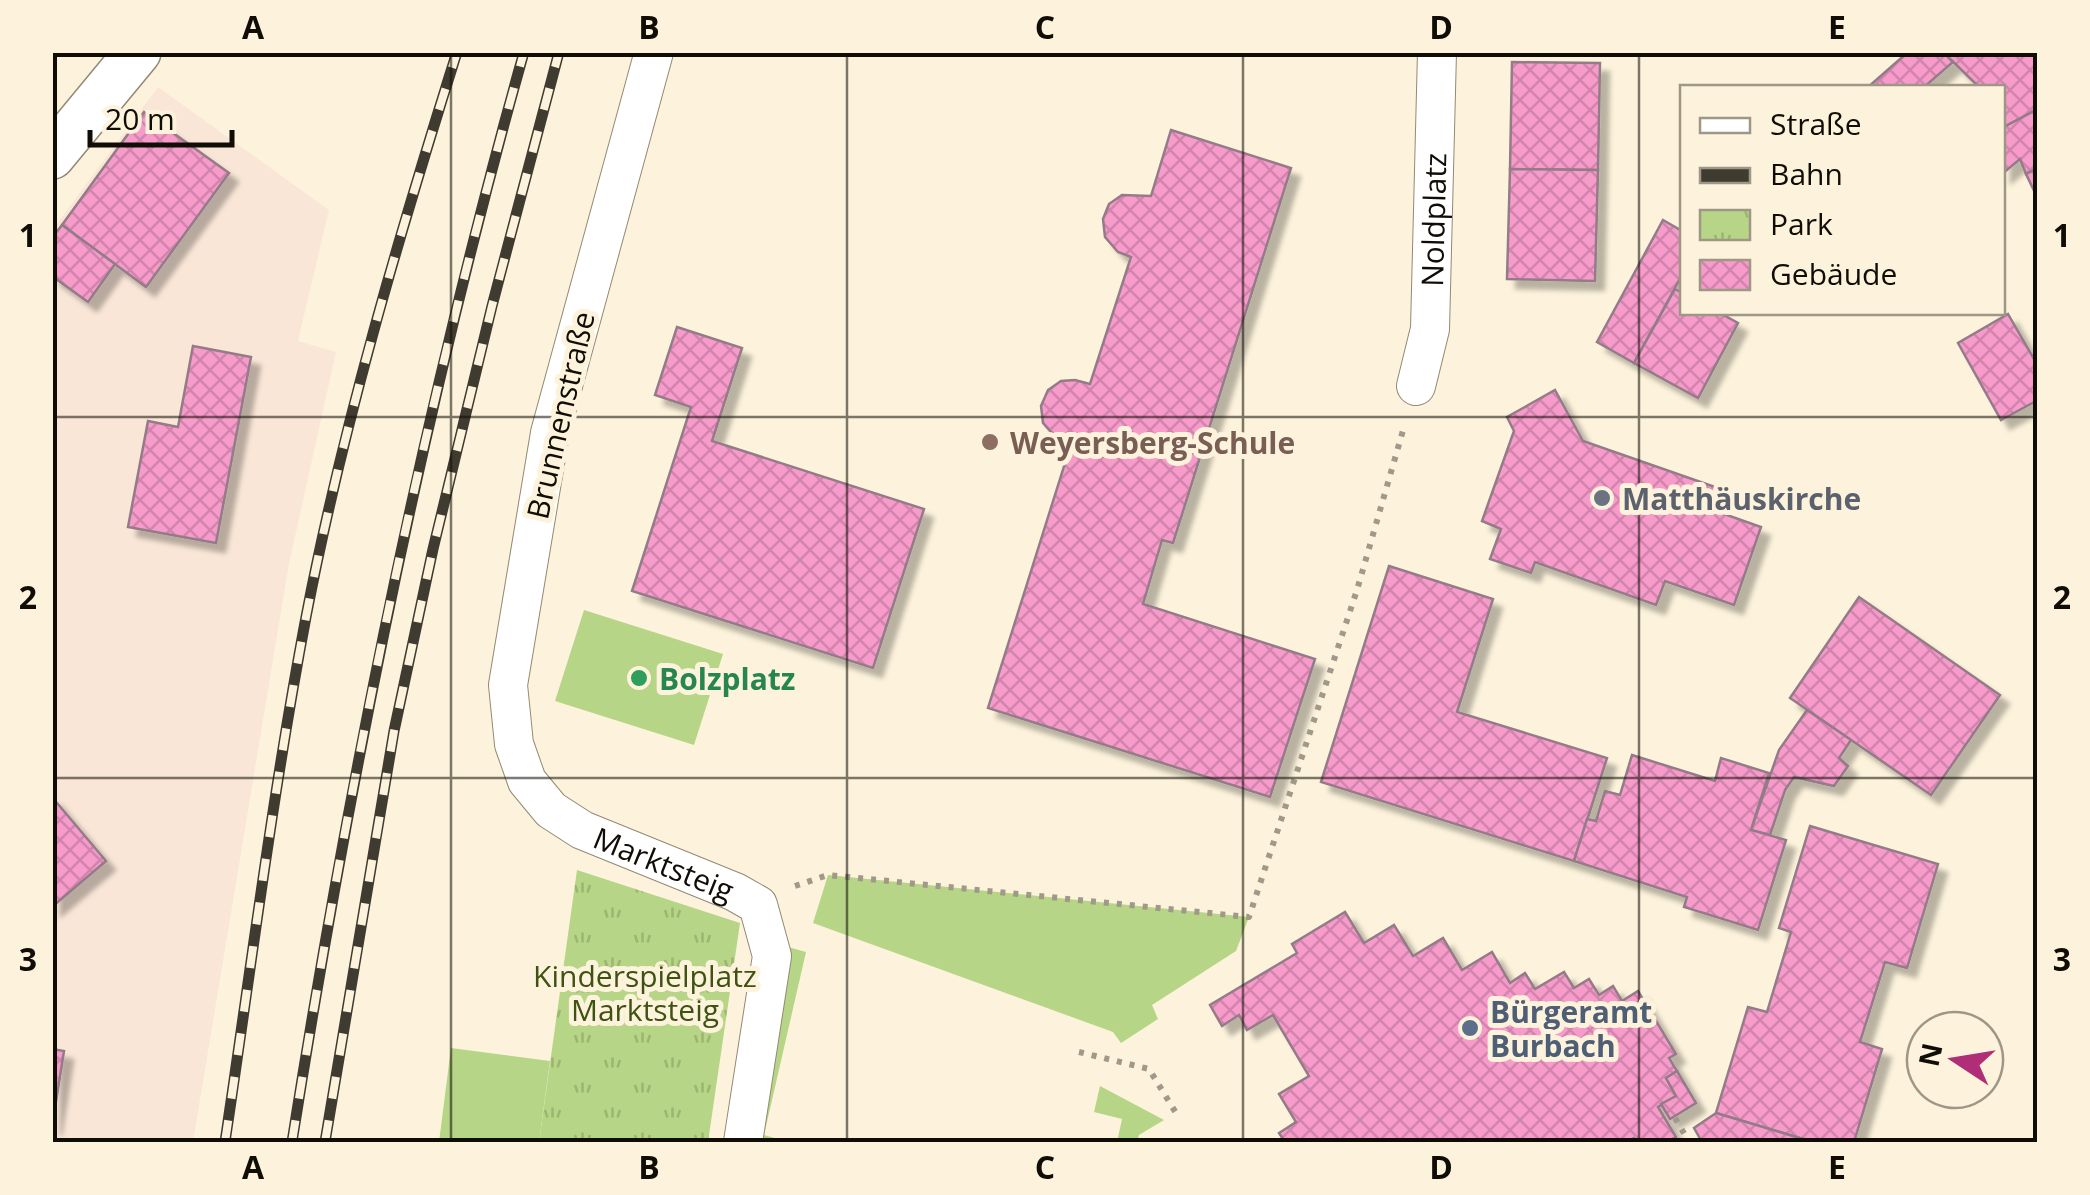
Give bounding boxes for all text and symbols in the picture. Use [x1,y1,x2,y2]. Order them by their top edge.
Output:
text: A [242,5,265,48]
text: B [638,5,660,48]
text: C [1035,5,1055,48]
text: D [1429,5,1453,48]
text: E [1828,5,1846,48]
scale bar [90,85,232,147]
legend [1680,85,2005,315]
text: 20 m [105,98,175,139]
text: Straße [1770,103,1862,144]
street label: Noldplatz [1411,152,1455,287]
text: Bahn [1770,153,1843,194]
text: Park [1770,203,1833,244]
text: 1 [19,213,37,256]
text: 1 [2053,213,2071,256]
text: Gebäude [1770,253,1897,294]
street label: Brunnenstraße [516,307,604,523]
place label: Weyersberg-Schule [1010,422,1295,463]
marker: Weyersberg-Schule [979,431,1001,453]
place label: Matthäuskirche [1622,478,1861,519]
marker: Matthäuskirche [1591,487,1613,509]
text: 2 [19,575,37,618]
text: 2 [2053,575,2071,618]
place label: Bolzplatz [659,658,795,699]
marker: Bolzplatz [628,667,650,689]
street label: Marktsteig [588,816,740,910]
text: 3 [19,937,37,980]
text: 3 [2053,937,2071,980]
park label: Kinderspielplatz Marktsteig [533,955,757,1030]
place label: Bürgeramt Burbach [1490,991,1652,1066]
north arrow [1905,1010,2005,1110]
marker: Bürgeramt Burbach [1459,1017,1481,1039]
text: N [1909,1040,1951,1070]
text: A [242,1145,265,1188]
text: B [638,1145,660,1188]
text: C [1035,1145,1055,1188]
text: D [1429,1145,1453,1188]
text: E [1828,1145,1846,1188]

